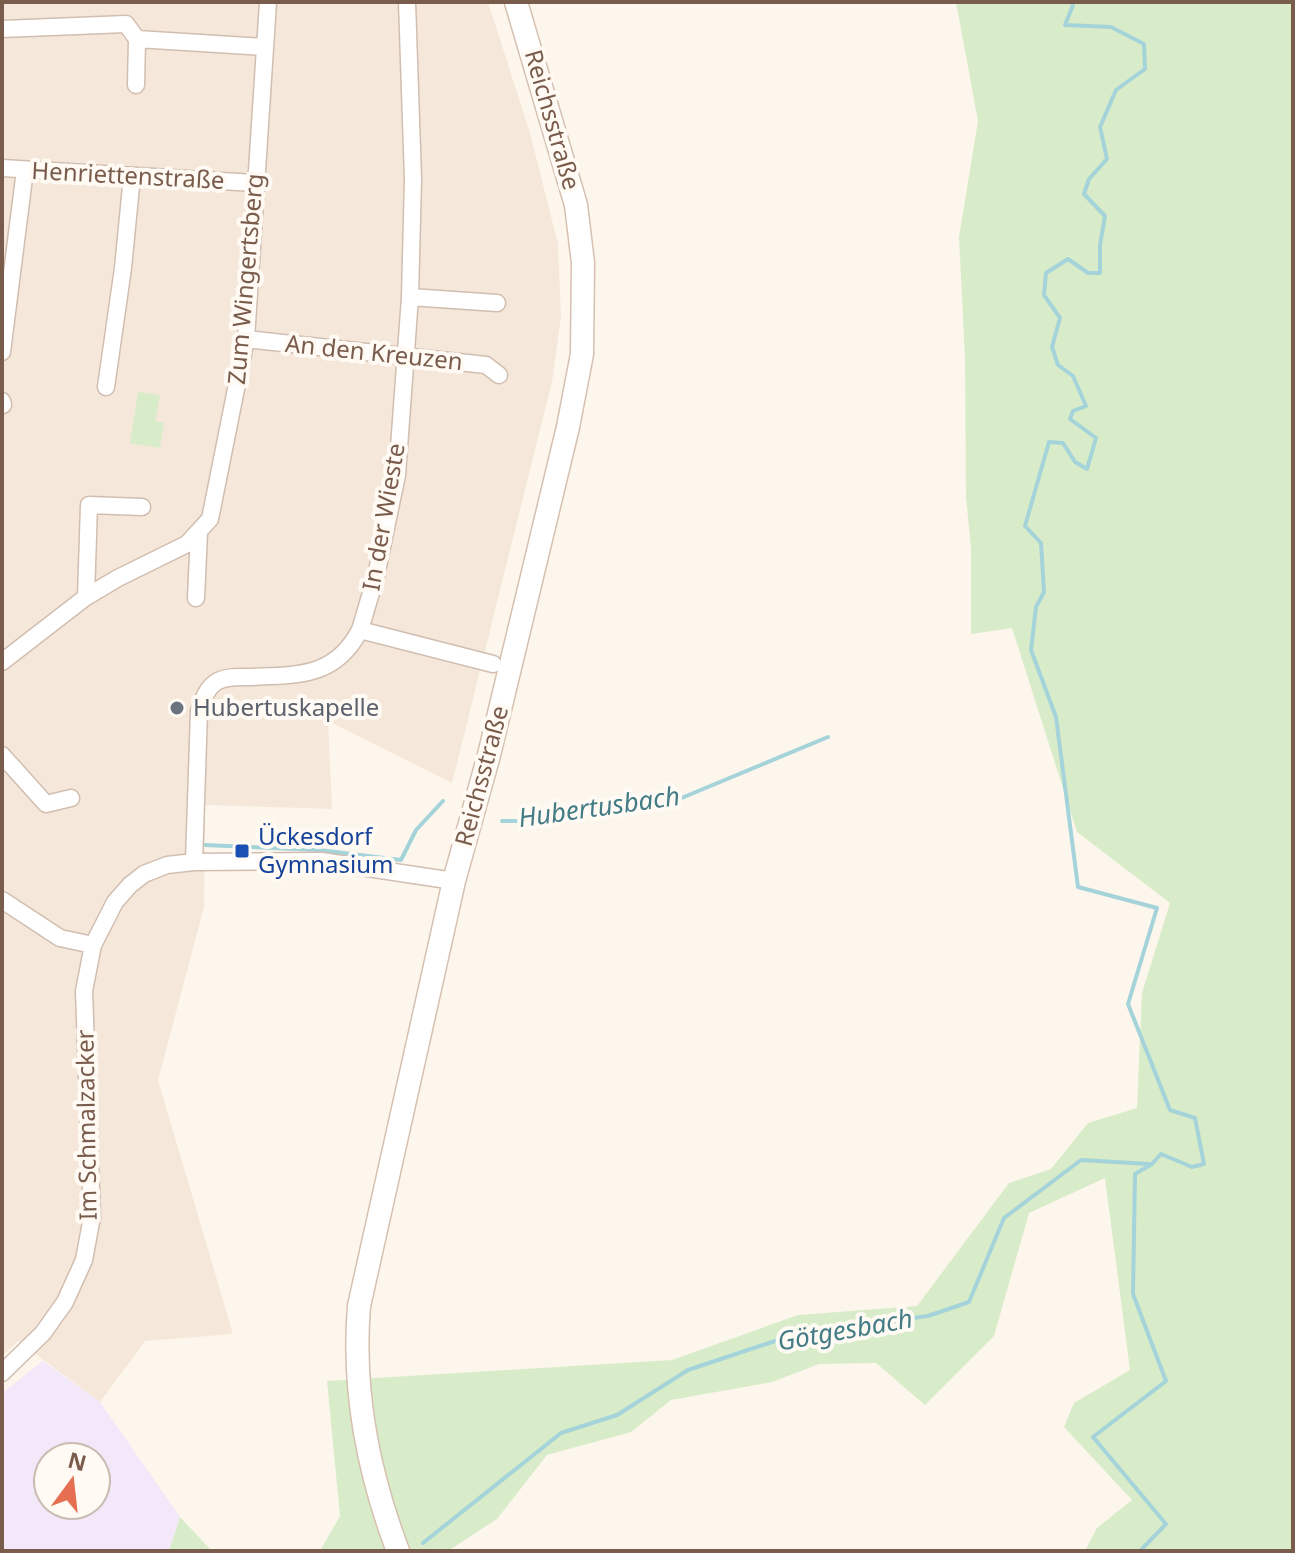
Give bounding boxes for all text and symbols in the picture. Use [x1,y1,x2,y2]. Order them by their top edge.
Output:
street label: Reichsstraße [518,46,589,193]
street label: Henriettenstraße [31,153,225,196]
street label: Zum Wingertsberg [219,172,270,386]
street label: An den Kreuzen [284,326,464,377]
street label: In der Wieste [353,440,412,593]
place label: Hubertuskapelle [193,690,379,723]
marker: Hubertuskapelle [168,699,186,717]
street label: Reichsstraße [446,702,515,850]
water label: Hubertusbach [516,777,682,835]
place label: Ückesdorf Gymnasium [258,819,393,880]
marker: Ückesdorf Gymnasium [233,842,251,860]
street label: Im Schmalzacker [67,1029,104,1221]
water label: Götgesbach [774,1299,915,1359]
north arrow [32,1441,112,1521]
text: N [65,1444,90,1478]

